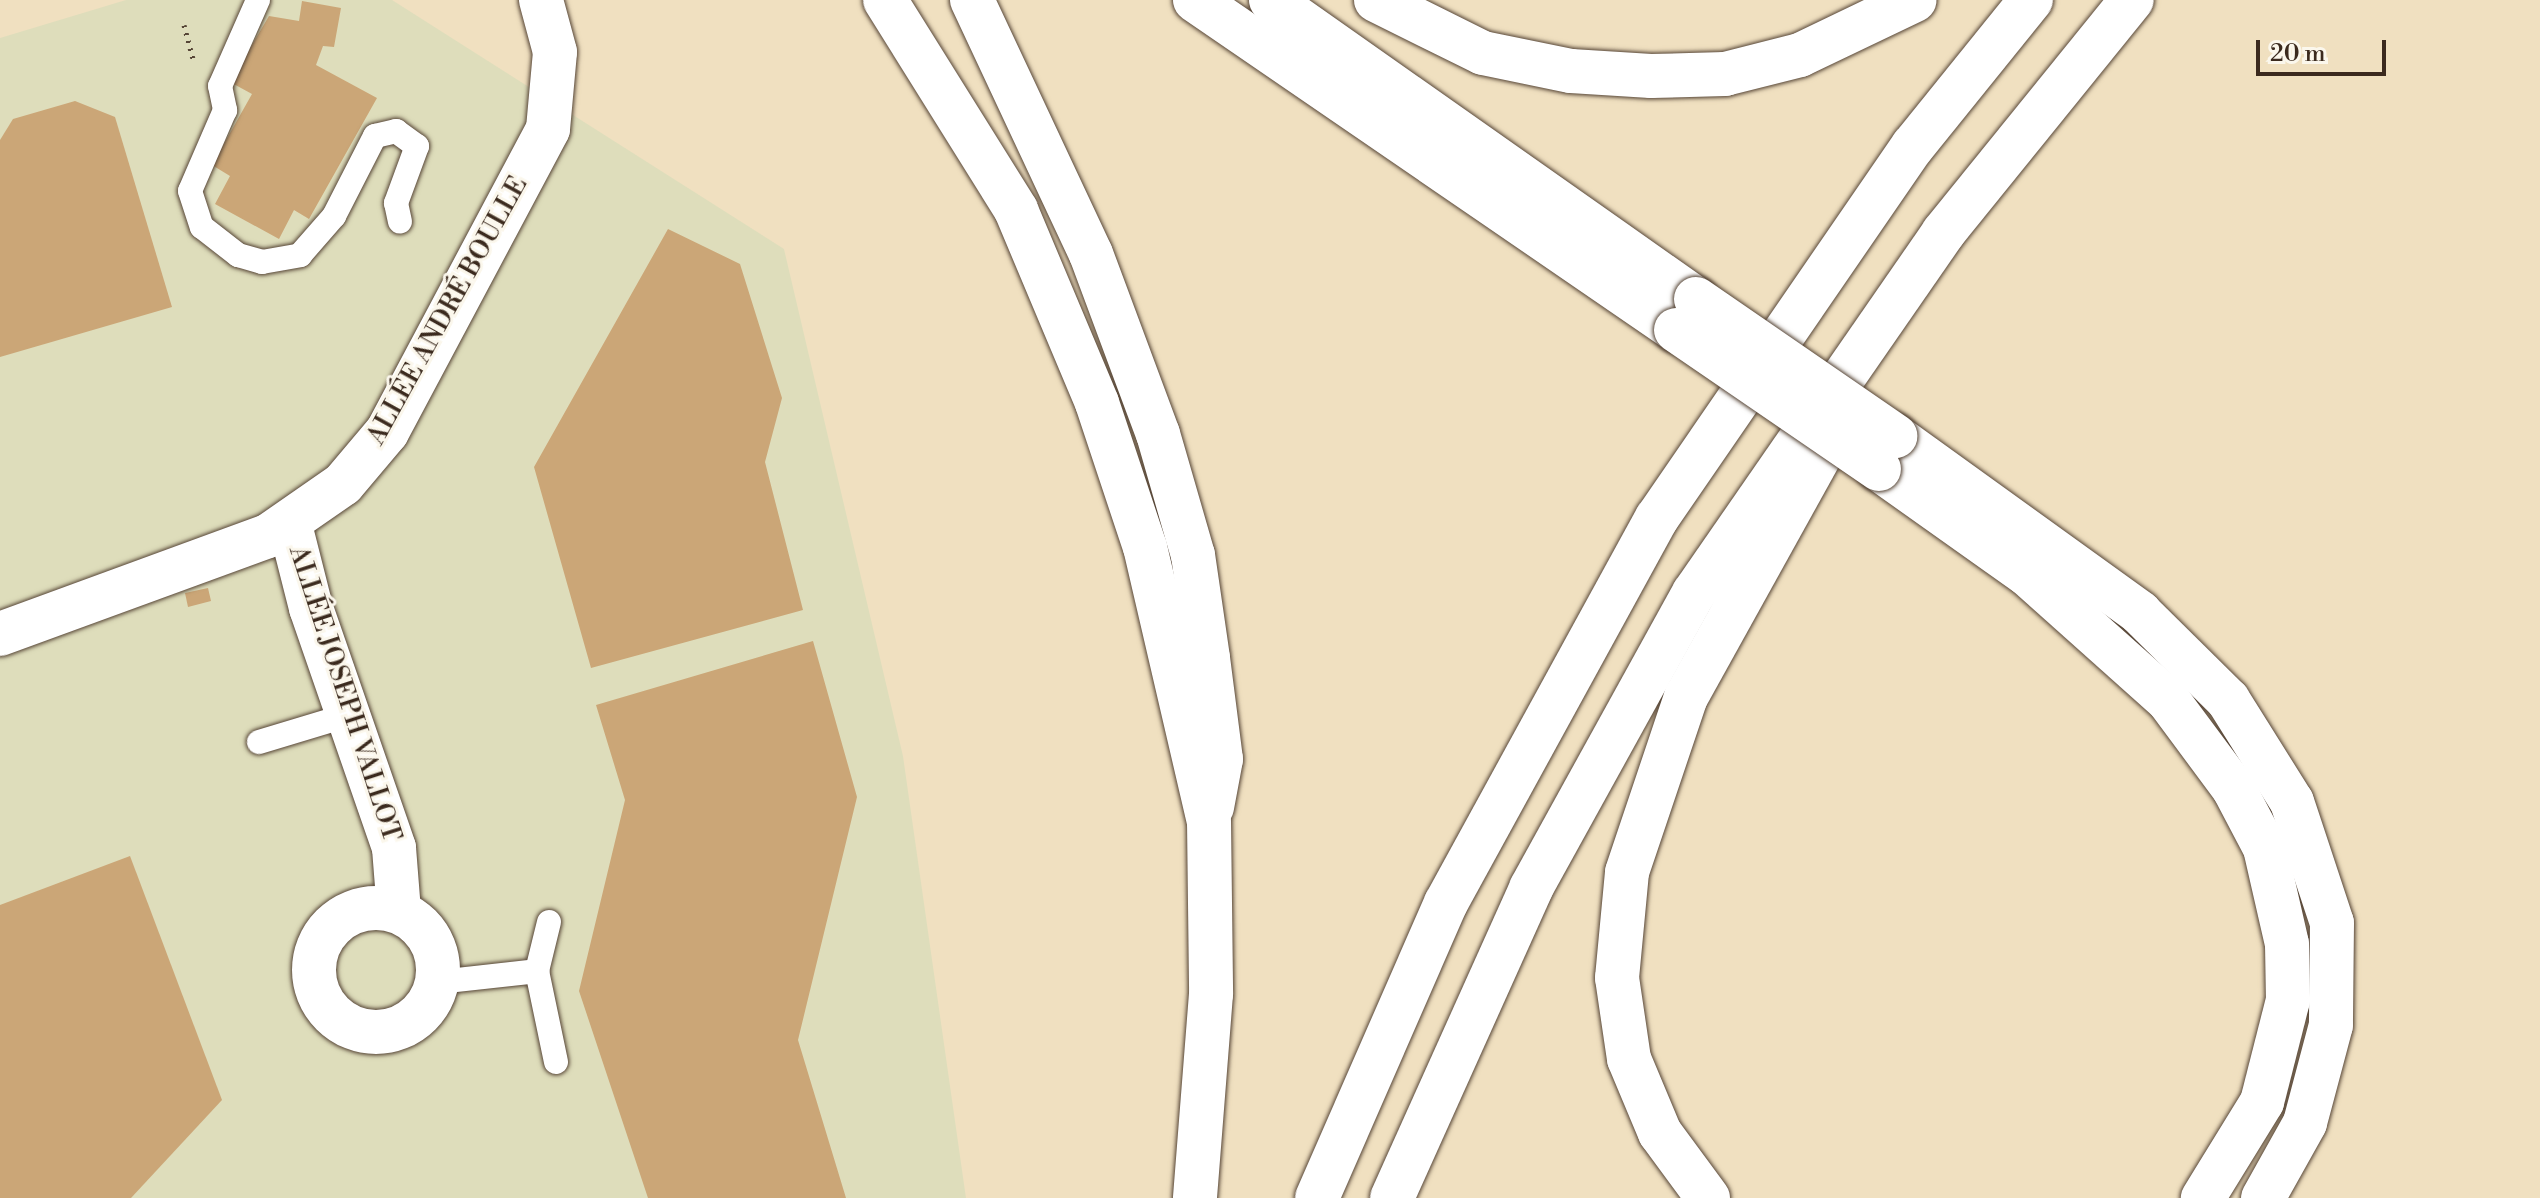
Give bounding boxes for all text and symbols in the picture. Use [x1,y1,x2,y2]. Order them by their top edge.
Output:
scale bar [2260,24,2390,74]
text: 20 m [2270,39,2326,69]
street label: ALLÉE ANDRÉ BOULLE [361,171,535,451]
street label: ALLÉE JOSEPH VALLOT [281,542,407,846]

